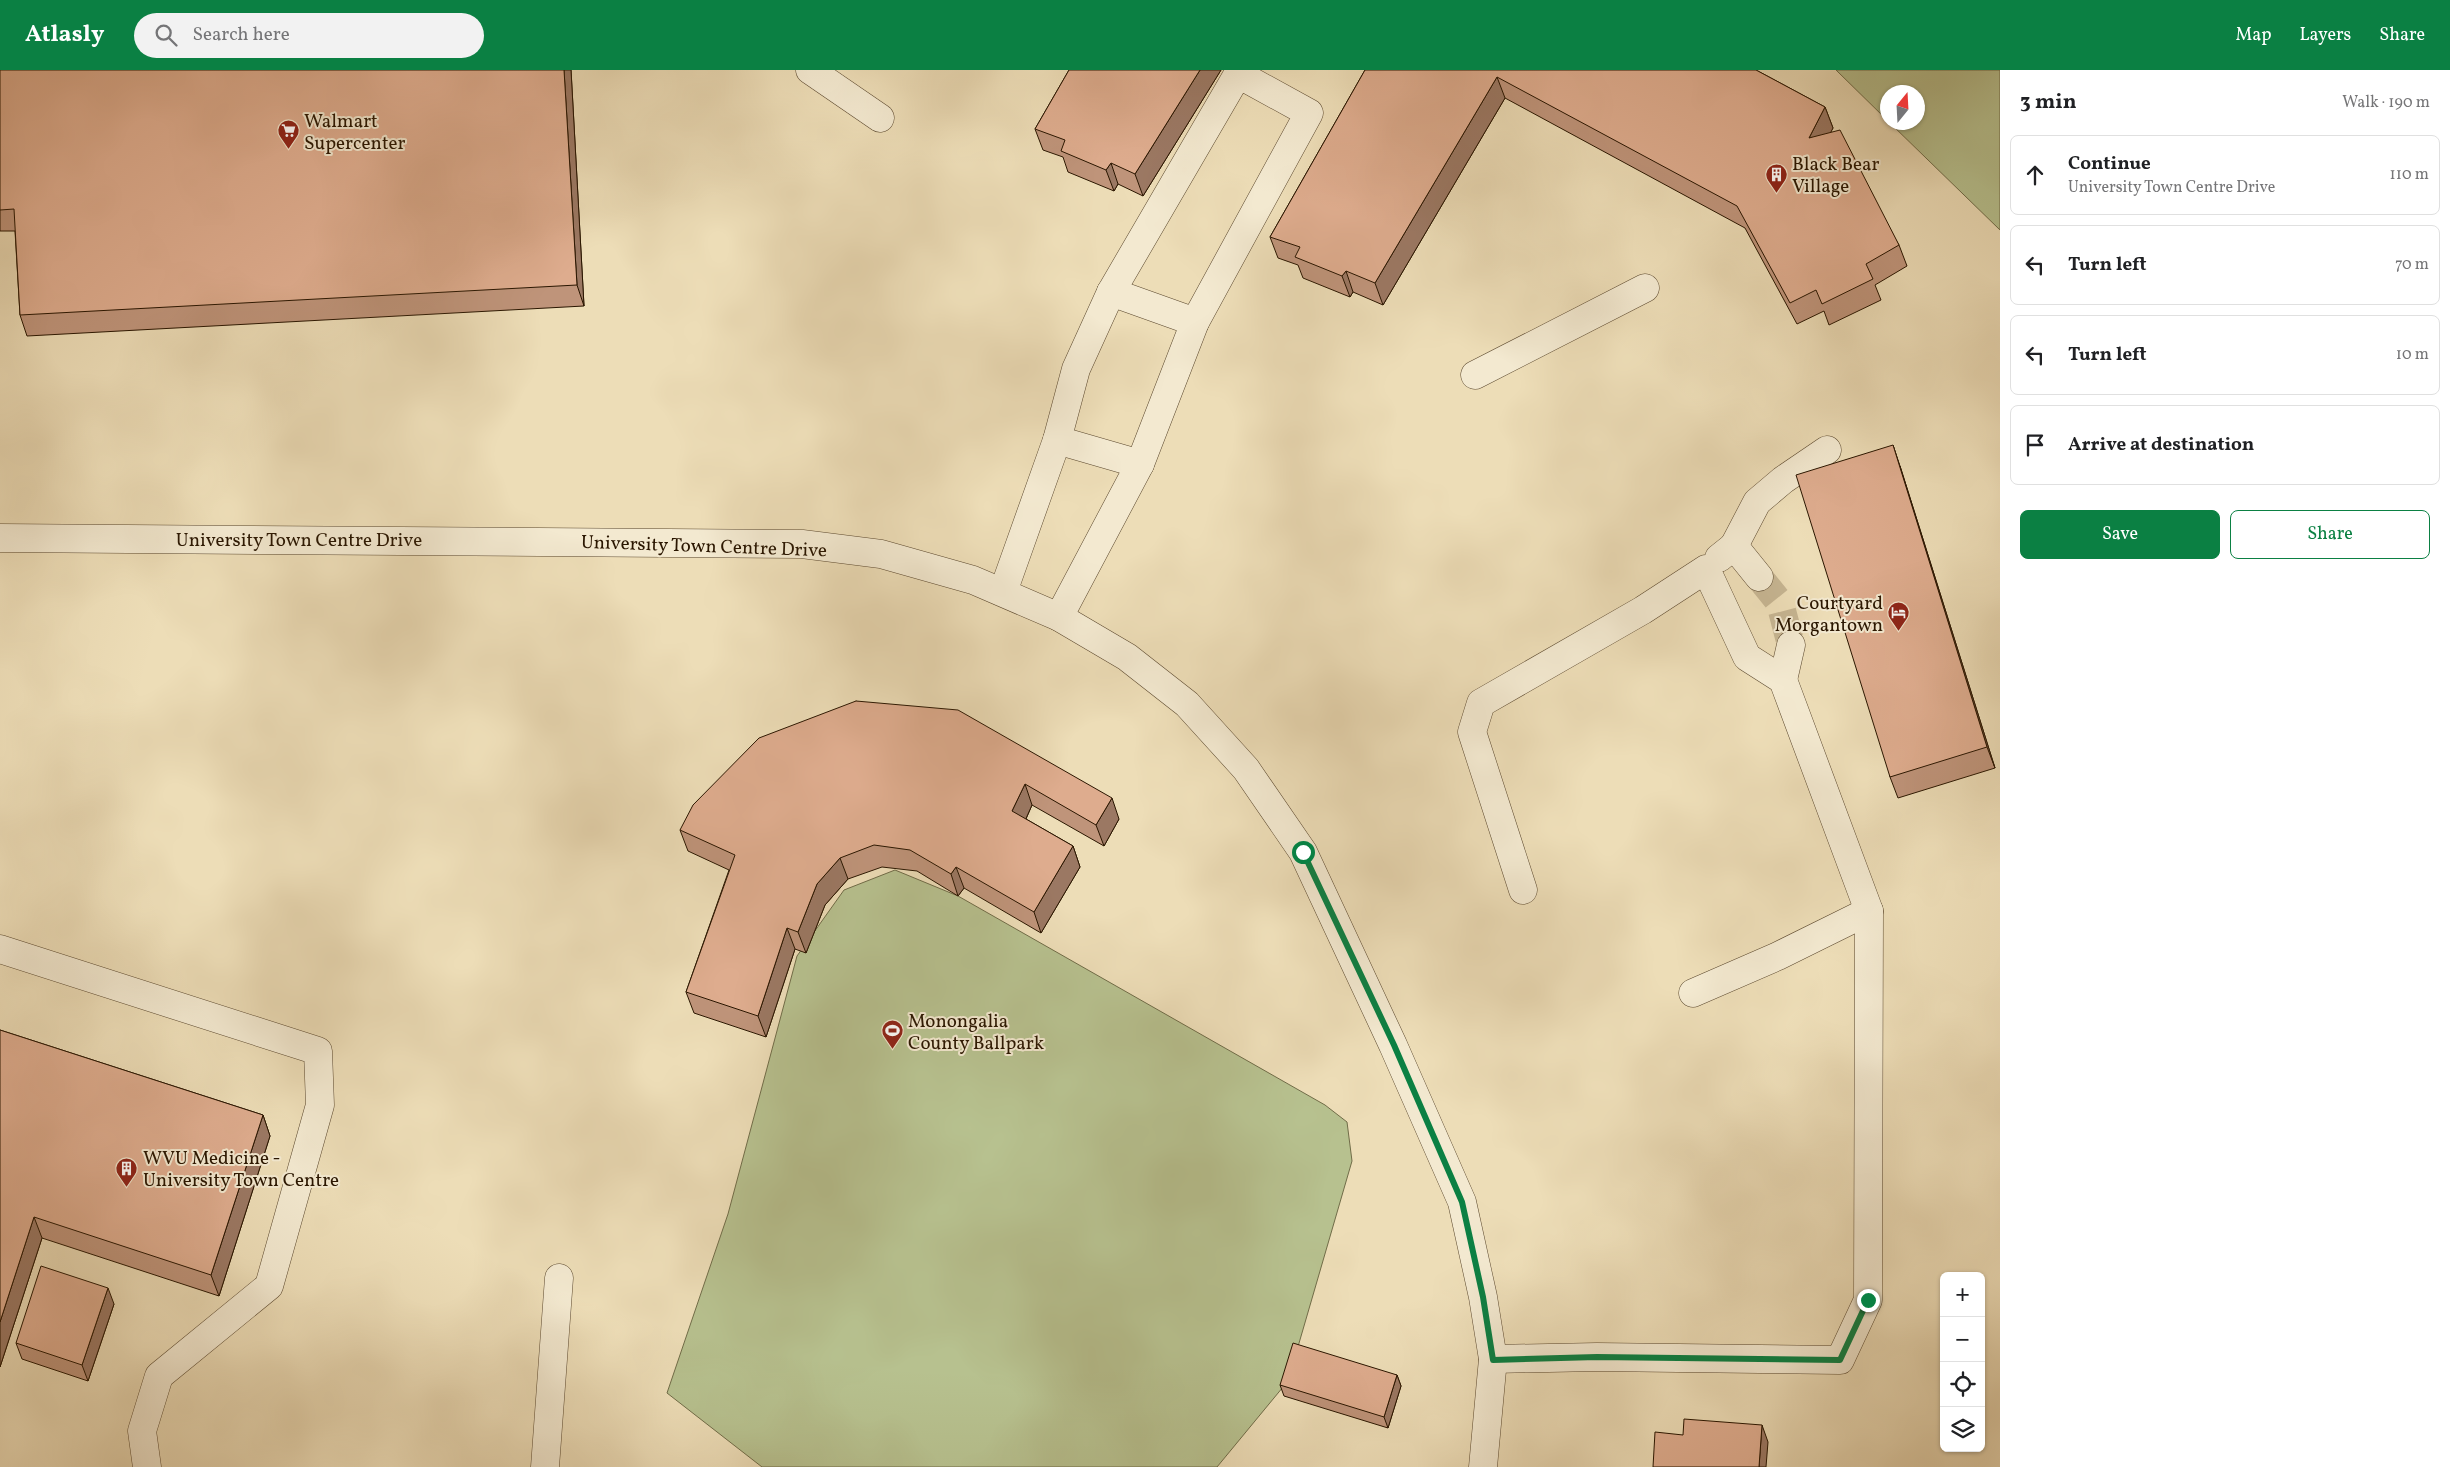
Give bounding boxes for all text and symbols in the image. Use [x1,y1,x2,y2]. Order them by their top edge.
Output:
search box [134,13,484,58]
text: Atlasly [25,18,104,52]
icon: search [152,21,180,49]
text: Search here [192,22,290,48]
text: Map [2235,23,2271,48]
text: Layers [2299,23,2351,48]
text: Share [2379,23,2425,48]
north arrow [1880,85,1925,130]
text: 3 min [2020,88,2076,117]
text: Walk · 190 m [2342,92,2430,114]
place label: Walmart Supercenter [304,109,405,157]
supermarket icon: Walmart Supercenter [276,119,300,150]
text: Continue [2068,151,2151,177]
place label: Black Bear Village [1792,152,1879,200]
icon: ahead [2021,161,2049,189]
building icon: Black Bear Village [1764,162,1788,193]
text: 110 m [2390,164,2429,186]
text: University Town Centre Drive [2068,177,2275,199]
icon: left [2021,251,2049,279]
text: Turn left [2068,252,2147,278]
text: 70 m [2395,254,2429,276]
icon: left [2021,341,2049,369]
text: Turn left [2068,342,2147,368]
text: 10 m [2396,344,2429,366]
icon: arrive [2021,431,2049,459]
text: Arrive at destination [2068,432,2254,458]
button: Save [2020,510,2220,559]
button: Share [2230,510,2430,559]
street label: University Town Centre Drive [176,528,422,554]
street label: University Town Centre Drive [580,530,827,564]
place label: Courtyard Morgantown [1775,591,1883,639]
hotel icon: Courtyard Morgantown [1887,601,1911,632]
route start [1292,841,1315,864]
place label: Monongalia County Ballpark [908,1009,1044,1057]
sports icon: Monongalia County Ballpark [880,1019,904,1050]
place label: WVU Medicine - University Town Centre [143,1146,339,1194]
building icon: WVU Medicine - University Town Centre [115,1156,139,1187]
map controls [1940,1272,1985,1452]
button: + [1940,1272,1985,1317]
route end [1857,1289,1880,1312]
button: − [1940,1317,1985,1362]
button: locate [1940,1362,1985,1407]
button: layers [1940,1407,1985,1452]

